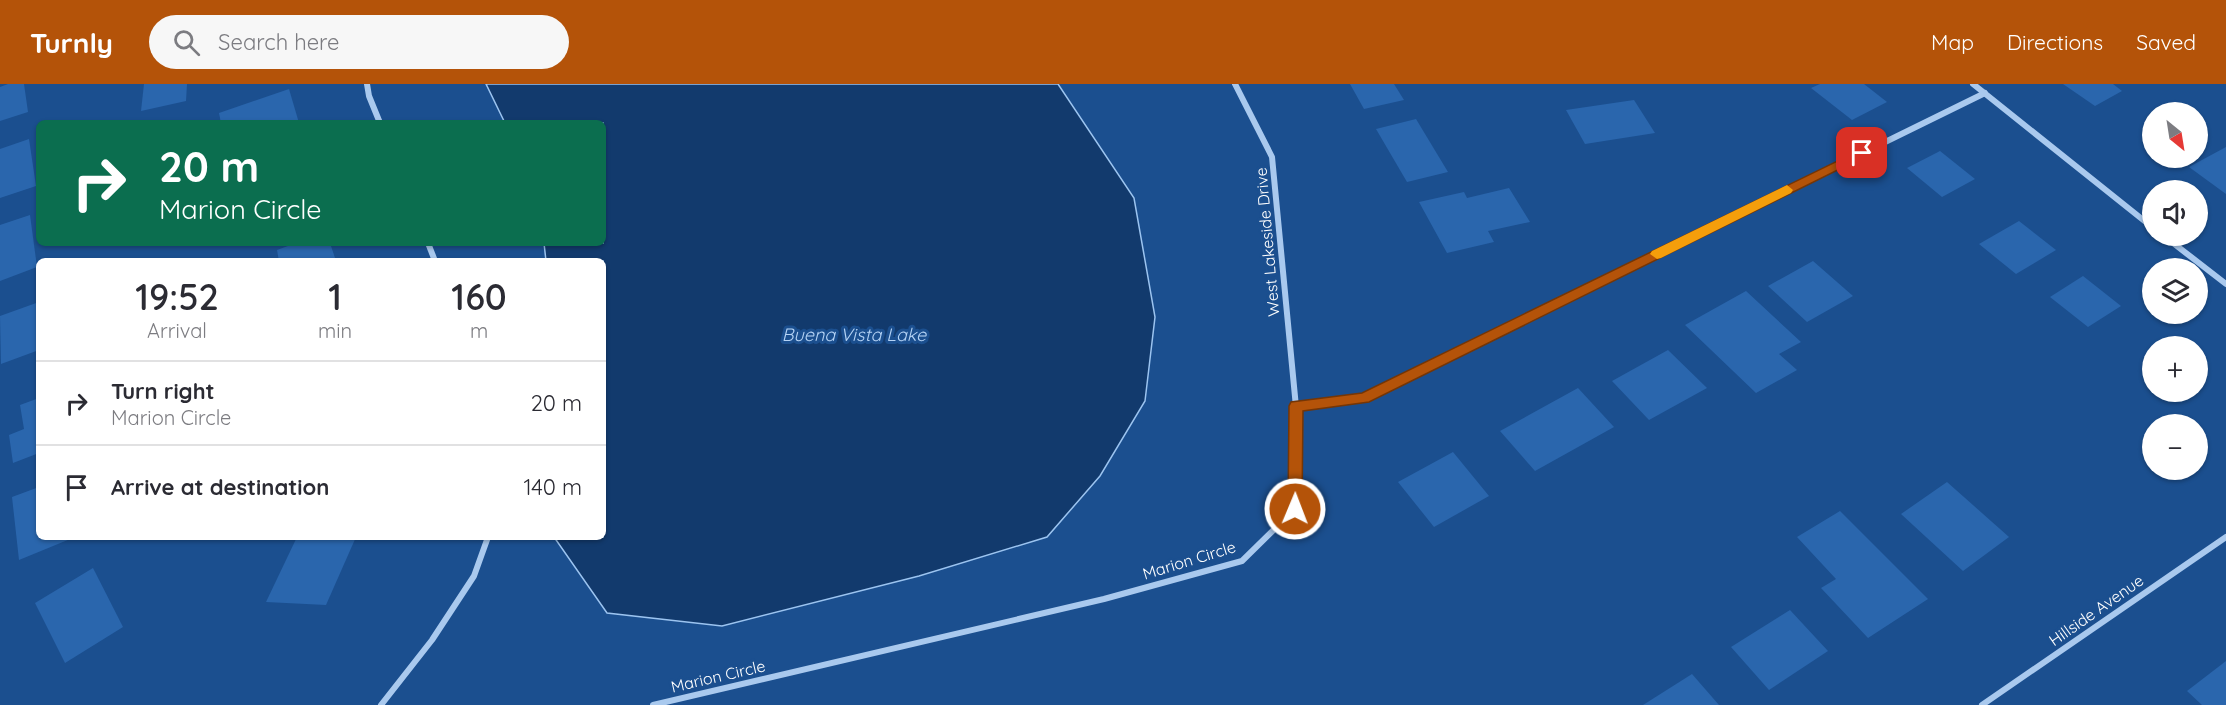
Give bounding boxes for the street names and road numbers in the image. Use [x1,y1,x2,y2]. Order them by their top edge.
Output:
street label: West Lakeside Drive [1251,167,1283,317]
street label: Marion Circle [1140,536,1238,584]
street label: Hillside Avenue [2045,570,2147,650]
street label: Marion Circle [669,655,767,697]

